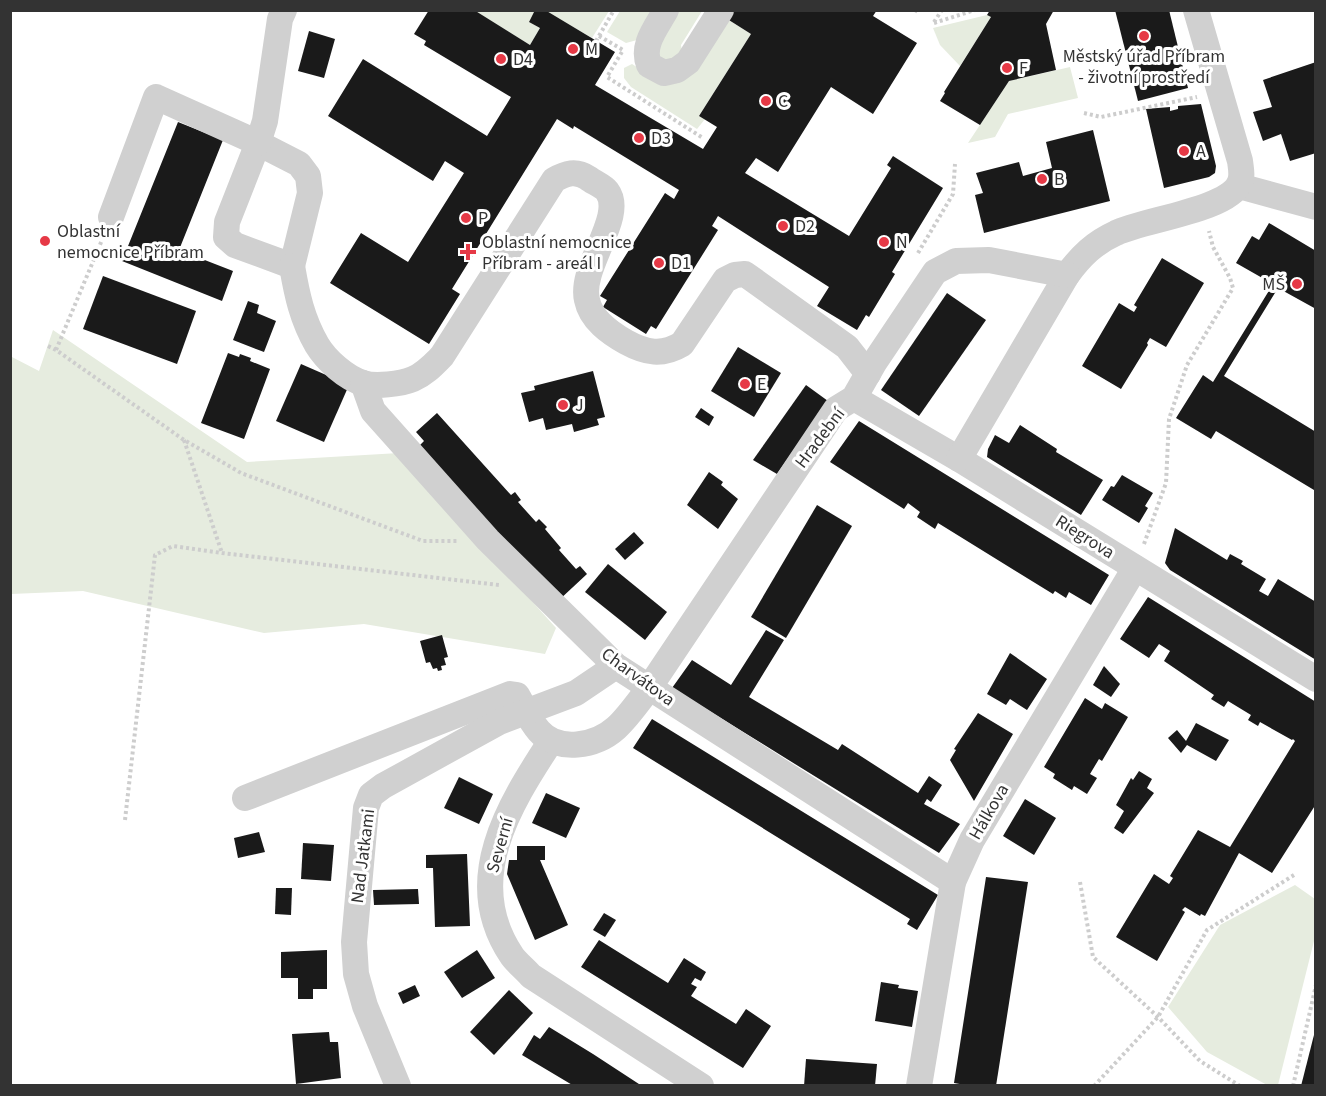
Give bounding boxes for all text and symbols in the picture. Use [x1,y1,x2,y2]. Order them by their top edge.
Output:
marker: Městský úřad Příbram - životní prostředí [1137,29,1151,43]
place label: M [585,37,598,62]
marker: M [566,42,580,56]
place label: Městský úřad Příbram - životní prostředí [1063,44,1225,90]
place label: D4 [513,47,533,72]
marker: D4 [494,52,508,66]
place label: F [1019,56,1028,81]
marker: F [1000,61,1014,75]
place label: C [778,89,788,114]
marker: C [759,94,773,108]
place label: D3 [651,126,671,151]
marker: D3 [632,131,646,145]
place label: A [1196,139,1206,164]
marker: A [1177,144,1191,158]
place label: B [1054,167,1065,192]
marker: B [1035,172,1049,186]
place label: P [478,206,488,231]
marker: P [459,211,473,225]
place label: D2 [795,214,815,239]
place label: Oblastní nemocnice Příbram [57,219,204,265]
marker: D2 [776,219,790,233]
place label: Oblastní nemocnice Příbram - areál I [482,230,631,276]
place label: N [896,230,908,255]
marker: Oblastní nemocnice Příbram [38,234,52,248]
marker: N [877,235,891,249]
marker: Oblastní nemocnice Příbram - areál I [459,243,477,261]
place label: D1 [671,251,691,276]
marker: D1 [652,256,666,270]
place label: MŠ [1262,272,1285,297]
marker: MŠ [1290,277,1304,291]
place label: E [757,372,767,397]
marker: E [738,377,752,391]
place label: J [575,393,584,418]
marker: J [556,398,570,412]
street label: Hradební [789,402,851,473]
street label: Riegrova [1051,509,1119,565]
street label: Charvátova [596,642,680,712]
street label: Hálkova [963,779,1015,845]
street label: Nad Jatkami [345,807,381,905]
street label: Severní [480,814,520,876]

